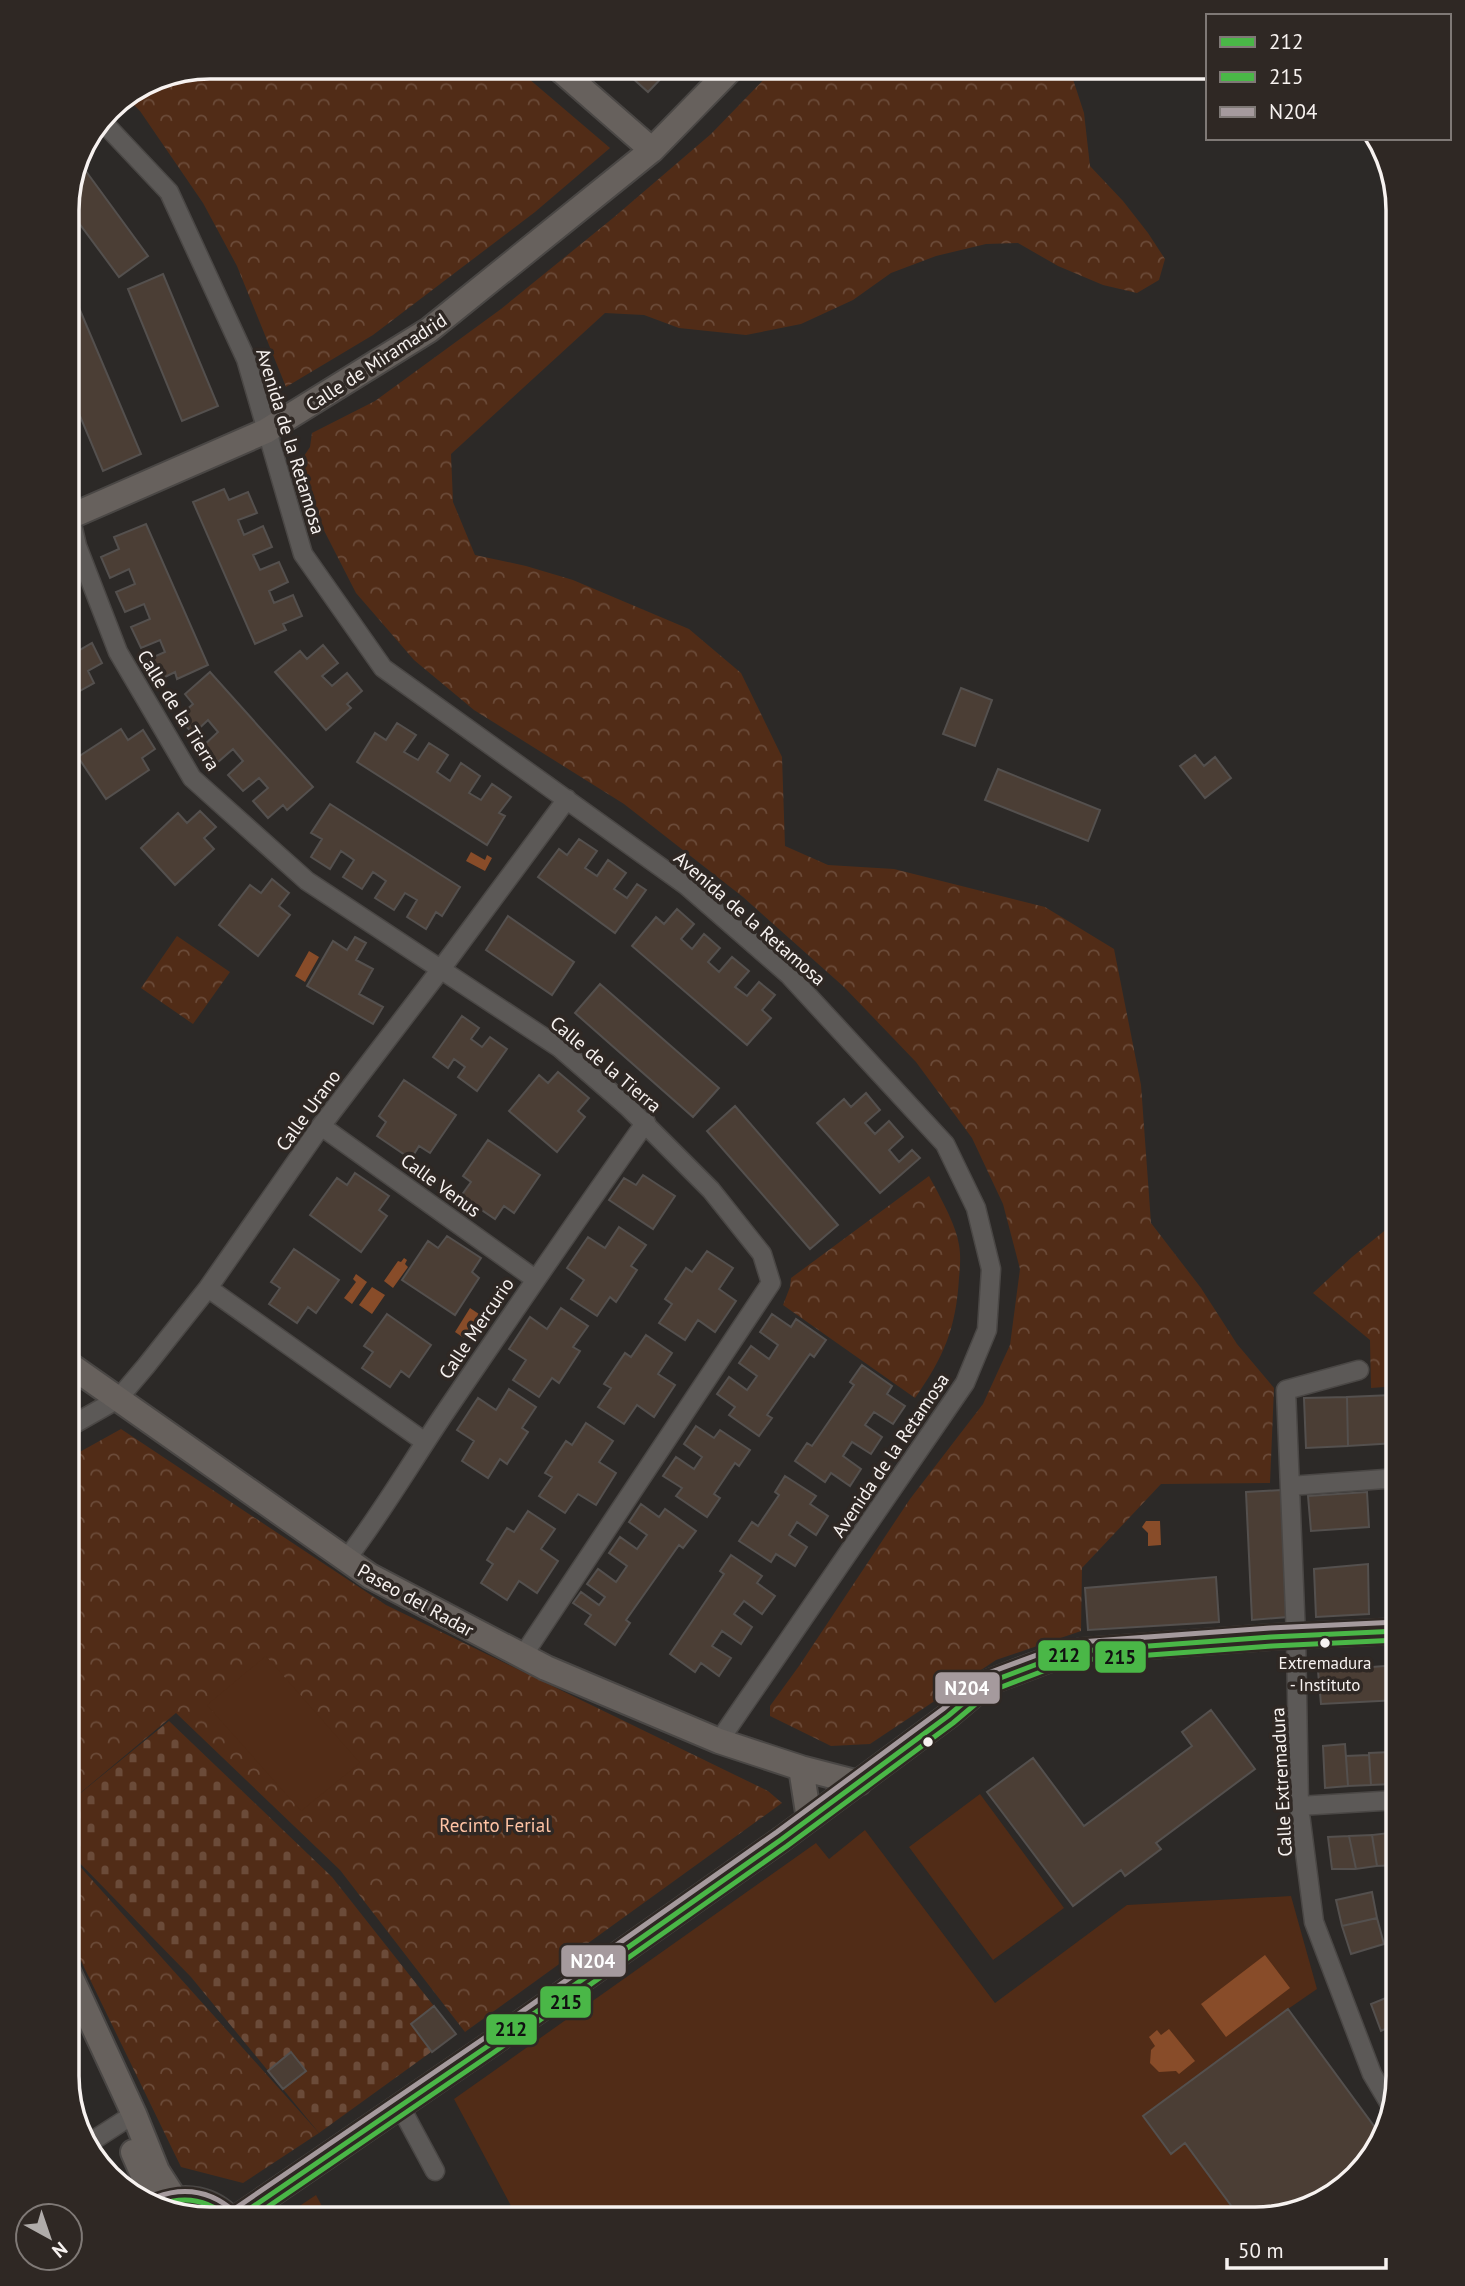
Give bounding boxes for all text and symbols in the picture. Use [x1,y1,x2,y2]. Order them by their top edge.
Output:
legend [1206,14,1451,140]
text: 212 [1269,28,1303,55]
text: 215 [1269,63,1303,90]
text: N204 [1269,98,1317,125]
street label: Calle de Miramadrid [301,307,451,417]
street label: Avenida de la Retamosa [251,345,331,537]
street label: Calle de la Tierra [132,645,226,775]
street label: Avenida de la Retamosa [669,846,831,990]
street label: Calle de la Tierra [546,1011,666,1117]
street label: Calle Urano [270,1065,346,1155]
street label: Calle Venus [396,1148,486,1222]
street label: Calle Mercurio [433,1273,519,1383]
street label: Avenida de la Retamosa [826,1368,954,1542]
street label: Paseo del Radar [354,1558,479,1642]
marker: Extremadura - Instituto [1318,1636,1332,1650]
line badge: 212 [1037,1639,1091,1672]
line badge: 215 [1094,1640,1147,1674]
text: 212 [1048,1643,1080,1667]
text: 215 [1104,1645,1136,1669]
place label: Extremadura - Instituto [1279,1652,1371,1696]
line badge: N204 [934,1671,1001,1705]
text: N204 [945,1676,990,1700]
street label: Calle Extremadura [1265,1707,1297,1857]
unlabelled marker [921,1735,935,1749]
park label: Recinto Ferial [439,1813,551,1837]
line badge: N204 [560,1944,627,1978]
text: N204 [571,1949,616,1973]
line badge: 215 [539,1985,592,2019]
text: 215 [550,1990,582,2014]
line badge: 212 [485,2013,538,2046]
text: 212 [495,2017,527,2041]
north arrow [14,2202,84,2272]
scale bar [1227,2226,1386,2270]
text: N [47,2237,72,2263]
text: 50 m [1238,2237,1284,2264]

